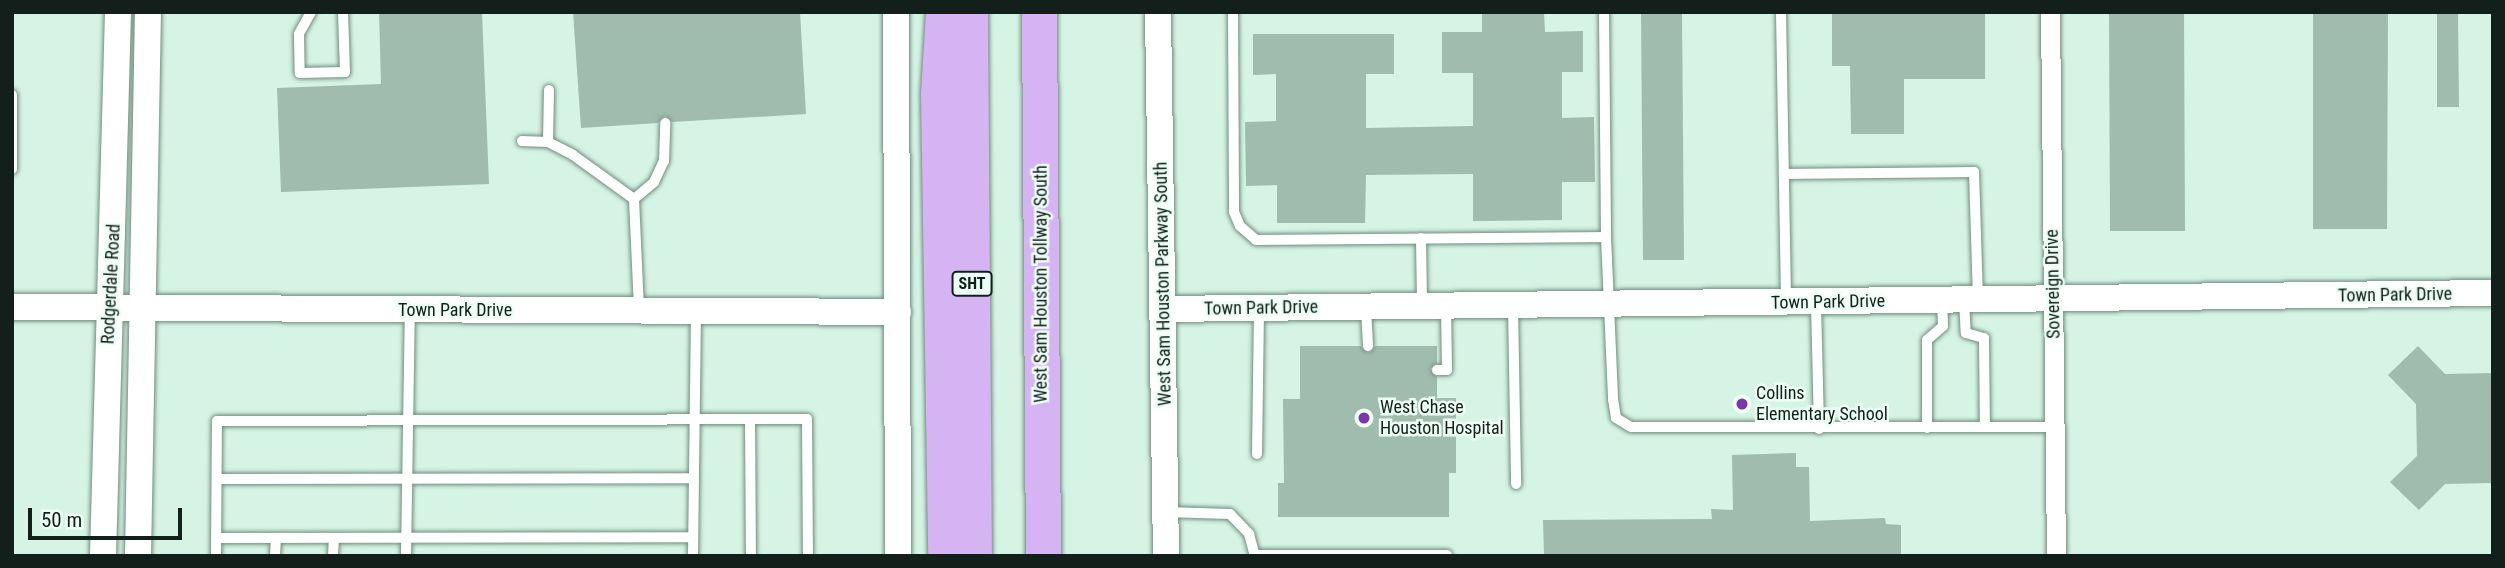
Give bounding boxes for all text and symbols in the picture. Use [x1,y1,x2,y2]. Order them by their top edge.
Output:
street label: West Sam Houston Parkway South [1150,162,1176,406]
street label: West Sam Houston Tollway South [1030,165,1052,403]
street label: Rodgerdale Road [97,223,125,345]
street label: Sovereign Drive [2041,229,2065,339]
road number: SHT [951,272,993,296]
street label: Town Park Drive [2338,283,2452,307]
street label: Town Park Drive [1771,290,1885,314]
street label: Town Park Drive [1204,296,1318,320]
street label: Town Park Drive [398,299,512,321]
place label: Collins Elementary School [1756,383,1888,426]
marker: Collins Elementary School [1734,396,1750,412]
place label: West Chase Houston Hospital [1380,397,1504,440]
marker: West Chase Houston Hospital [1354,408,1374,428]
scale bar [32,494,186,538]
text: 50 m [41,508,82,532]

